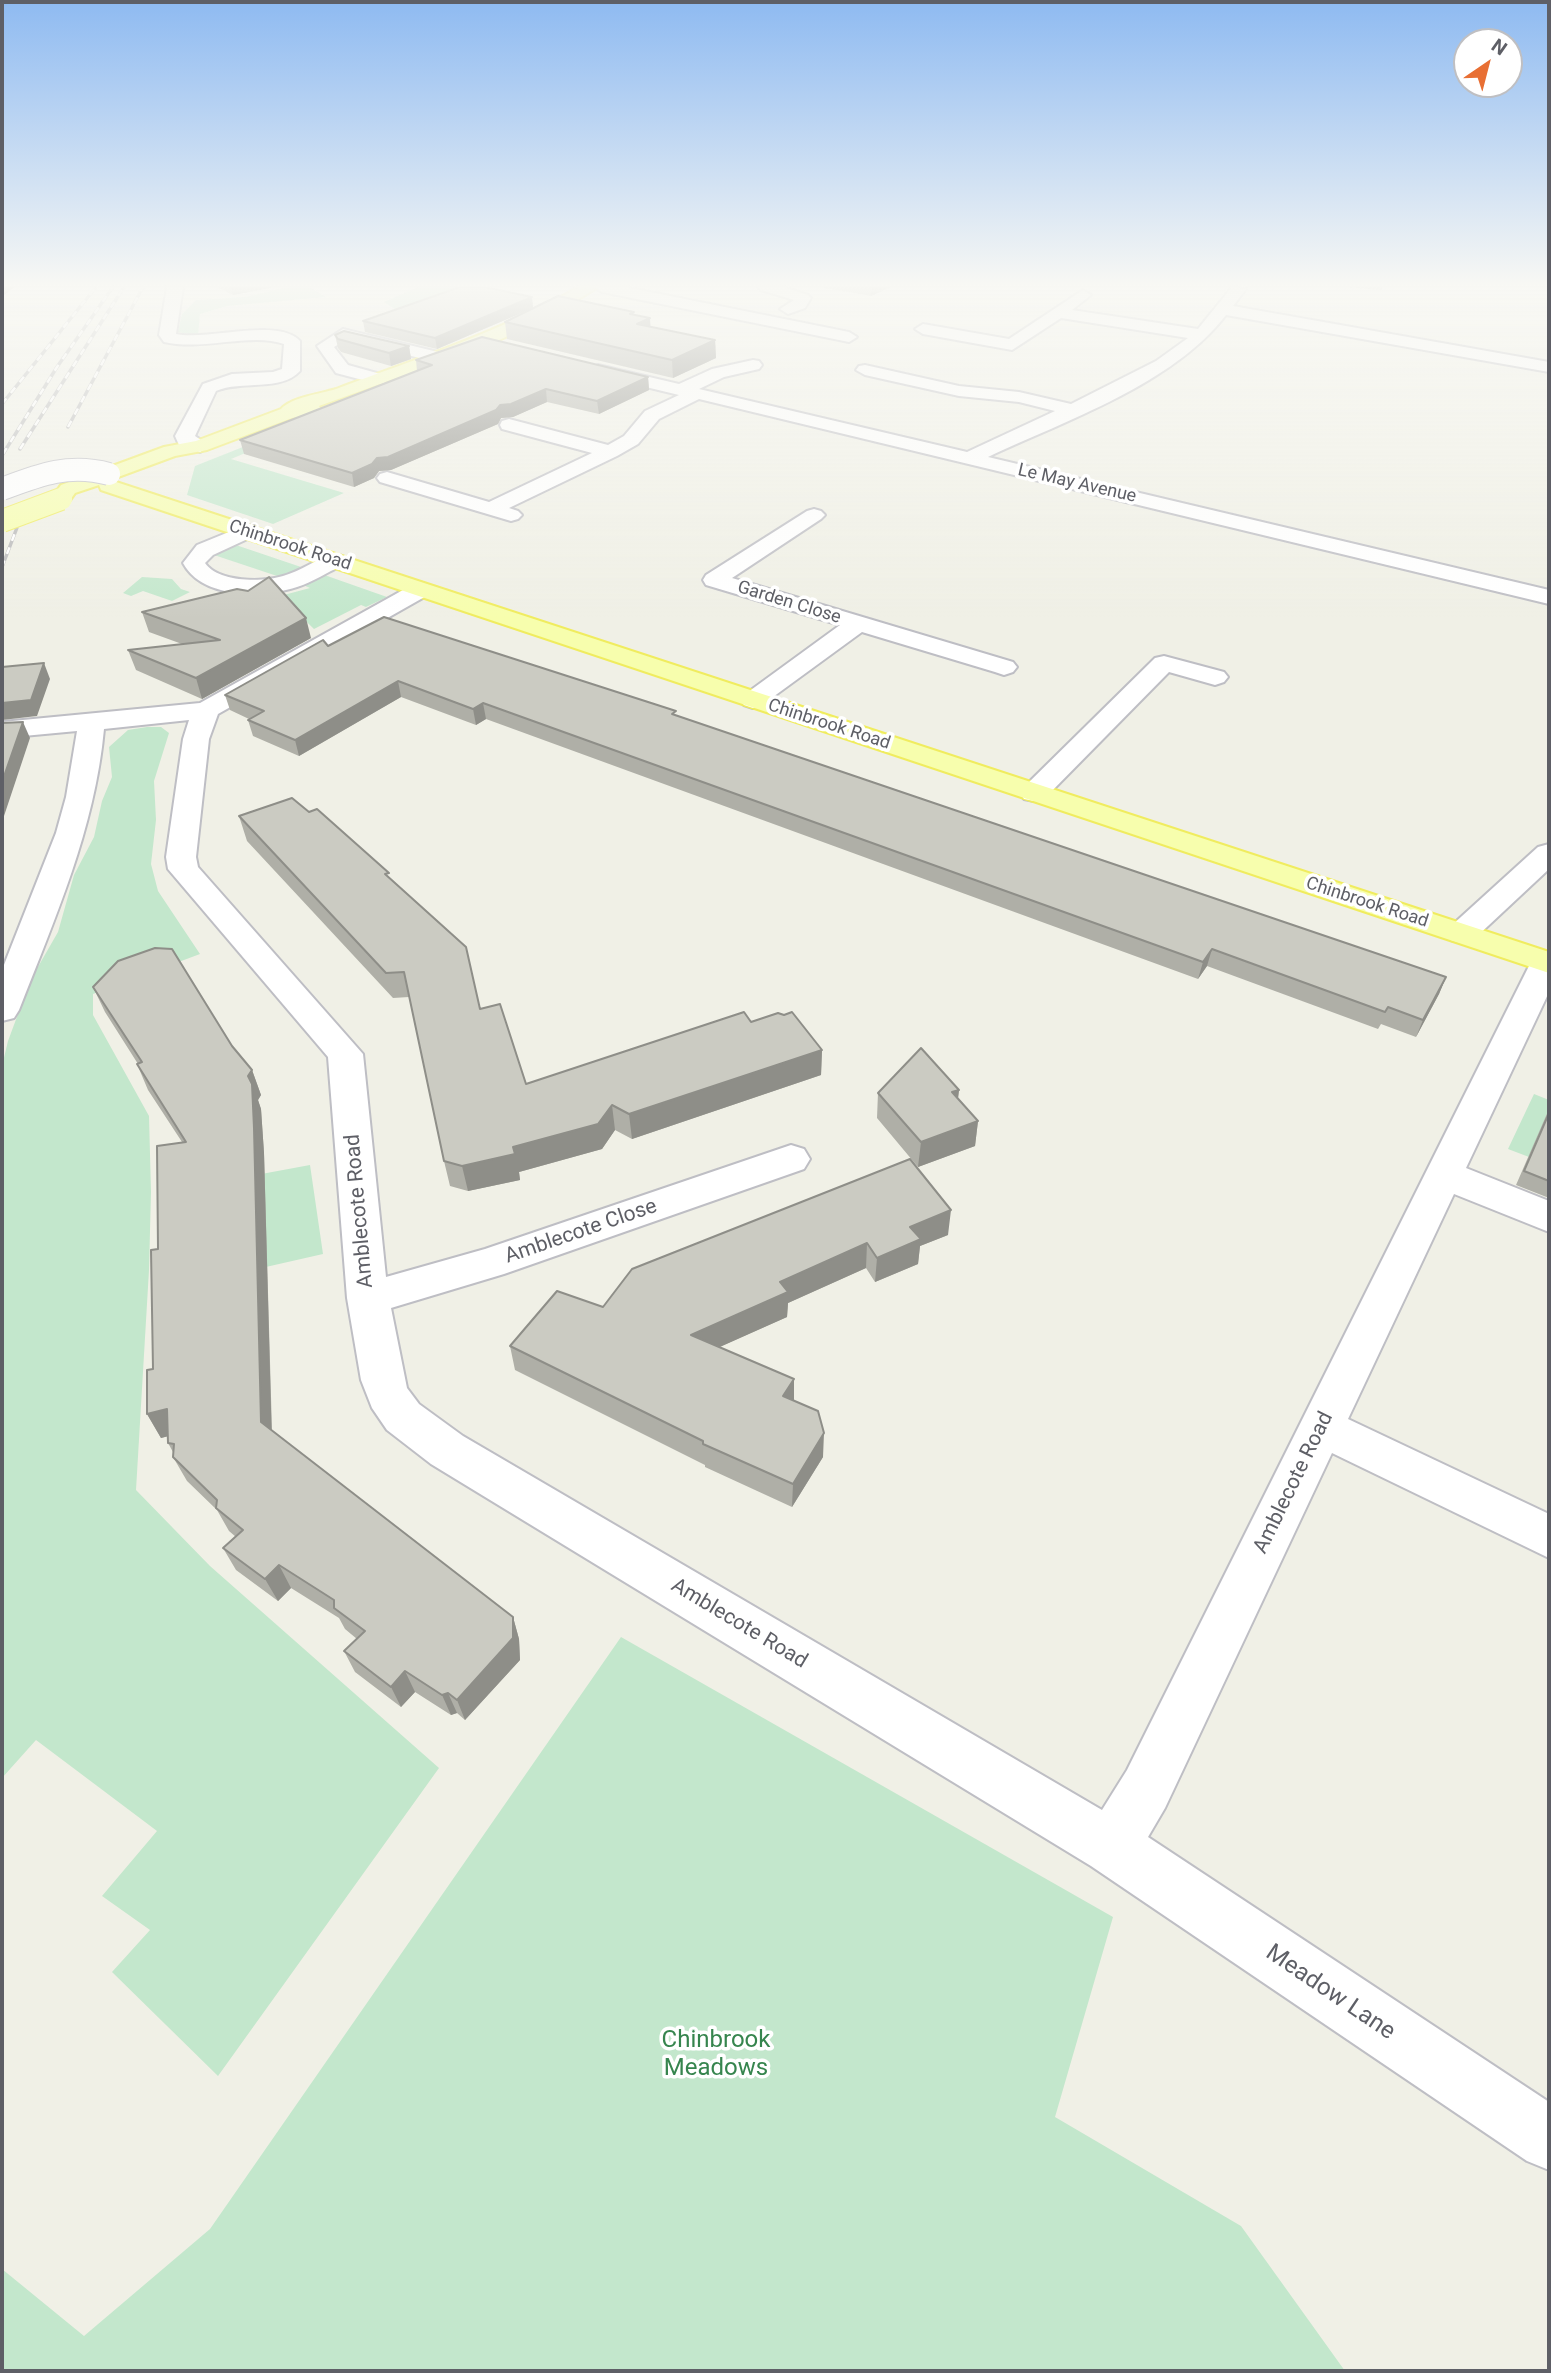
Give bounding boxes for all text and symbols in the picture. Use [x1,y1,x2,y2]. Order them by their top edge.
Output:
north arrow [1453,28,1523,98]
text: N [1487,34,1511,60]
street label: Le May Avenue [1016,460,1138,508]
street label: Chinbrook Road [226,516,354,576]
street label: Garden Close [735,577,843,629]
street label: Chinbrook Road [765,695,893,755]
street label: Chinbrook Road [1303,873,1431,933]
street label: Amblecote Road [341,1133,379,1289]
street label: Amblecote Close [502,1194,660,1270]
street label: Amblecote Road [1249,1408,1339,1558]
street label: Amblecote Road [666,1573,812,1675]
street label: Meadow Lane [1260,1939,1400,2047]
park label: Chinbrook Meadows [662,2027,770,2083]

